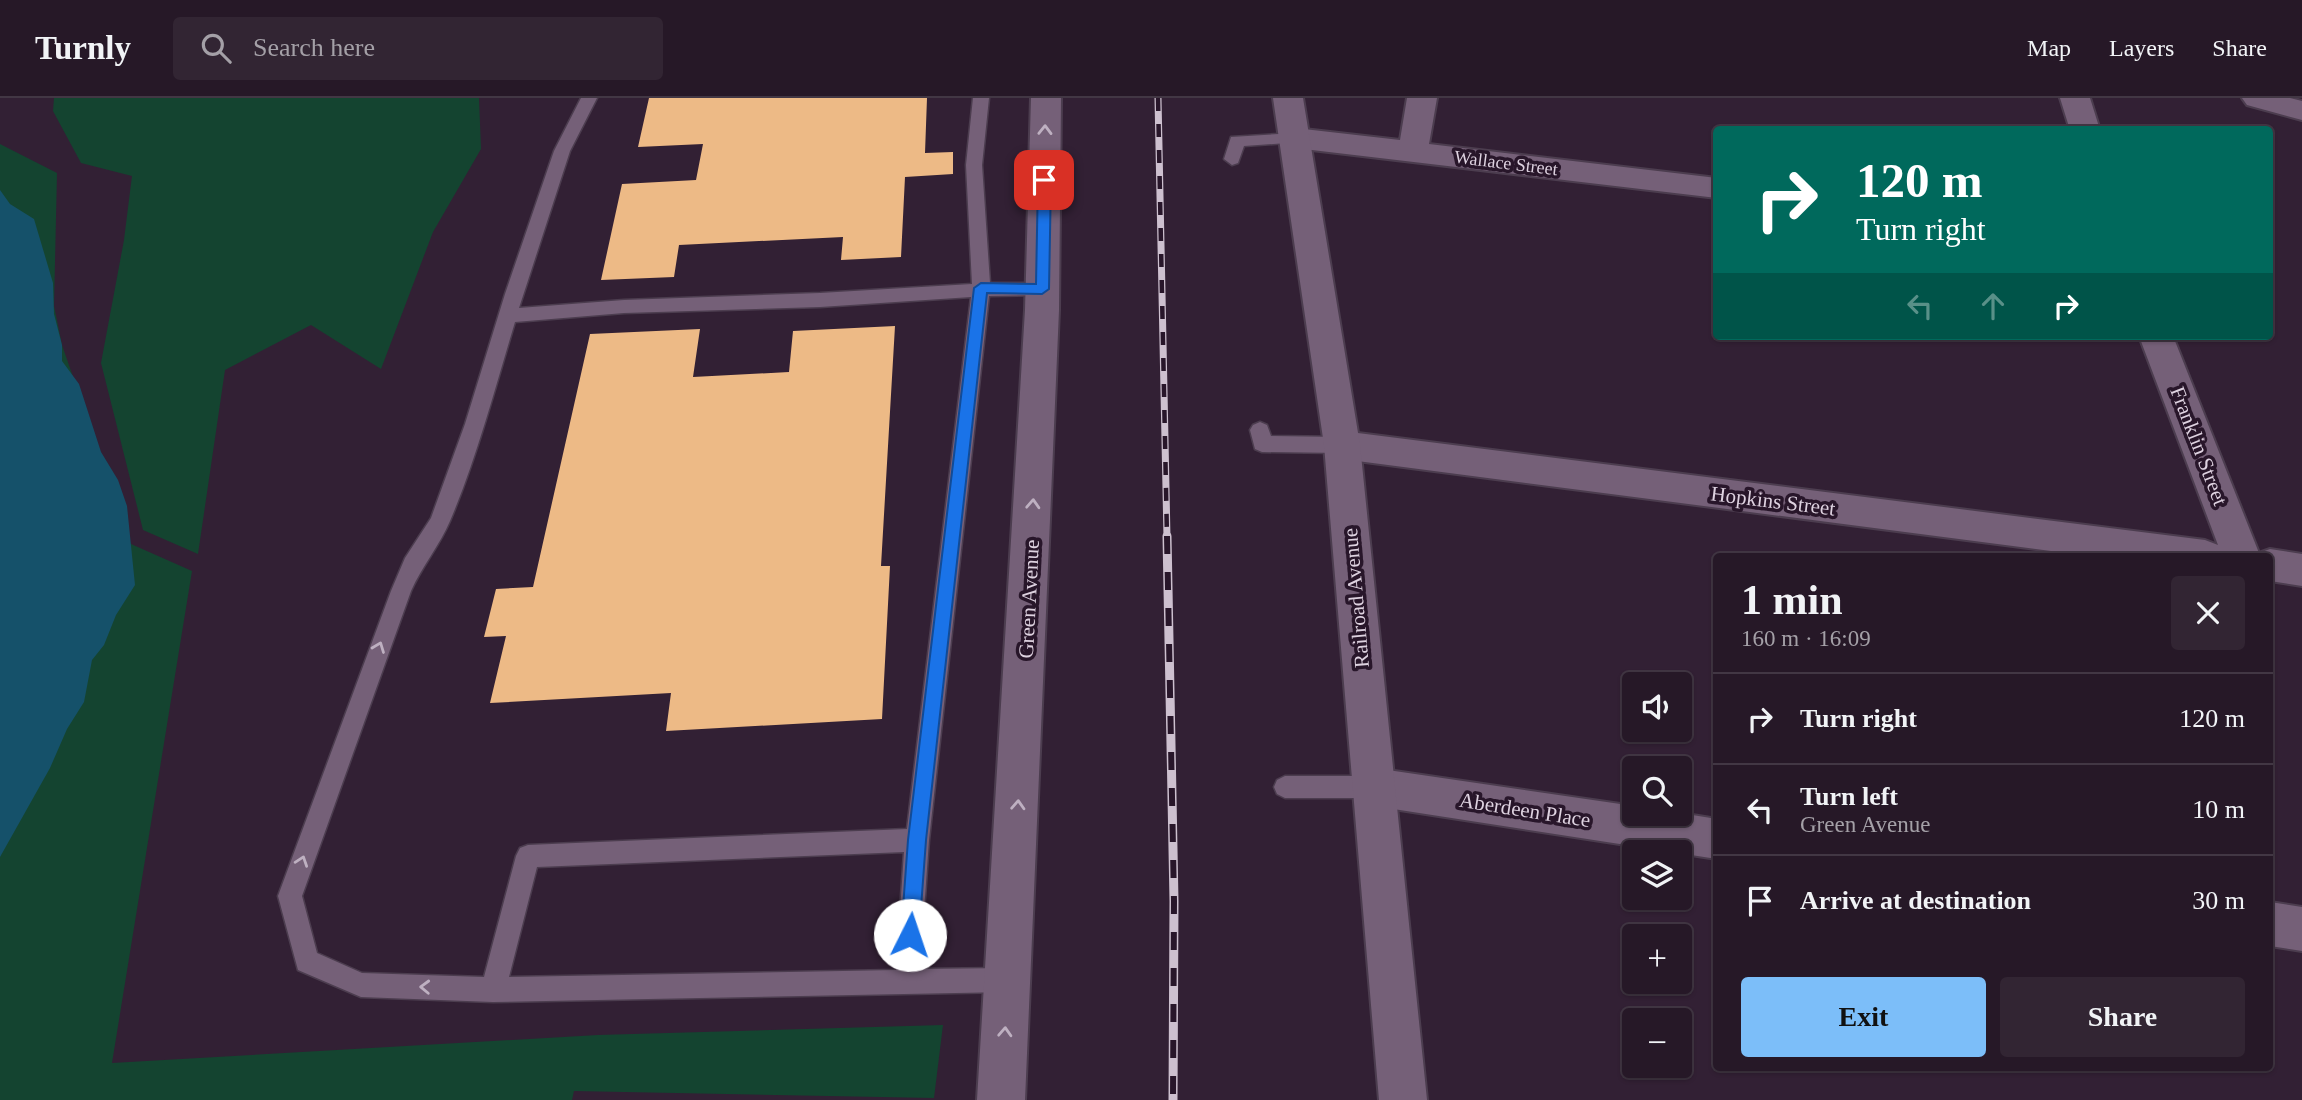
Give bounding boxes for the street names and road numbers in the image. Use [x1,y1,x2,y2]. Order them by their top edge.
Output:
street label: Wallace Street [1453,147,1559,179]
street label: Franklin Street [2165,383,2233,509]
street label: Hopkins Street [1709,481,1837,521]
street label: Railroad Avenue [1338,527,1374,669]
street label: Green Avenue [1014,539,1044,659]
street label: Aberdeen Place [1458,788,1592,832]

